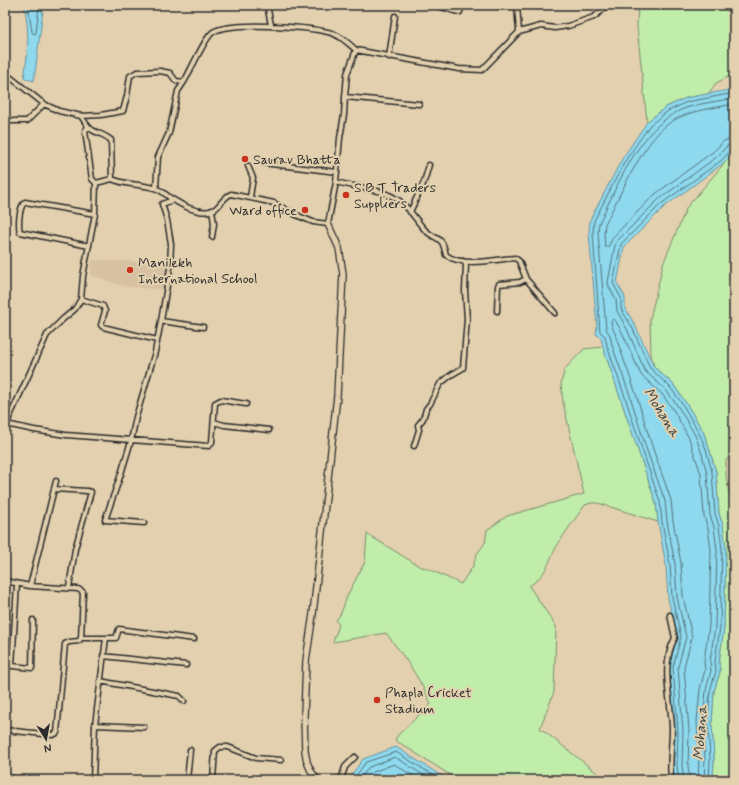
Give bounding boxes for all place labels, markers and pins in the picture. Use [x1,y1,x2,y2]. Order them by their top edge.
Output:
place label: Saurav Bhatta [253,151,341,169]
marker: Saurav Bhatta [240,154,250,164]
place label: S B T Traders Suppliers [354,179,436,213]
marker: S B T Traders Suppliers [341,190,351,200]
place label: Ward office [229,202,297,220]
marker: Ward office [300,205,310,215]
place label: Manilekh International School [138,254,258,288]
marker: Manilekh International School [125,265,135,275]
place label: Phapla Cricket Stadium [385,684,472,718]
marker: Phapla Cricket Stadium [372,695,382,705]

